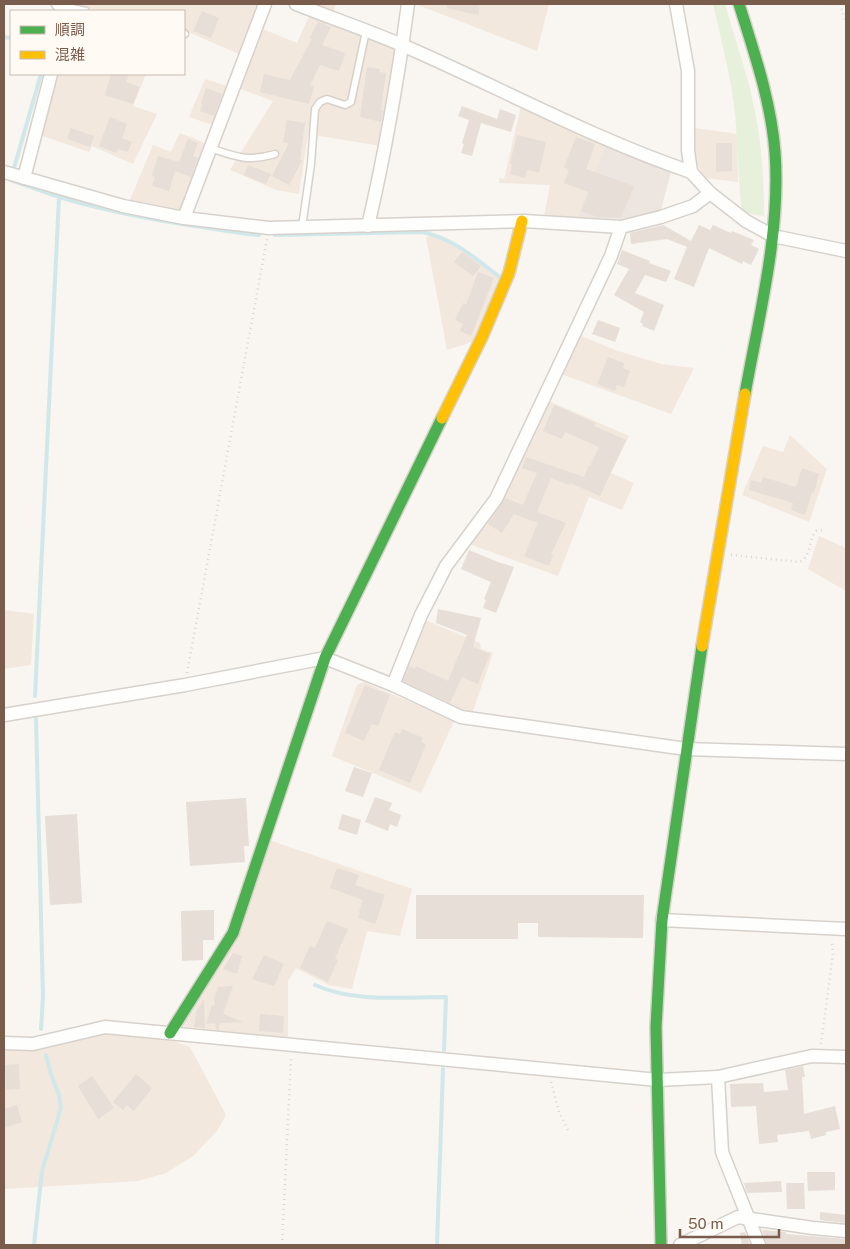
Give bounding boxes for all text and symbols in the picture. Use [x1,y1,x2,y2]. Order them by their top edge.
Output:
legend [10,10,185,75]
text: 順調 [55,21,85,38]
text: 混雑 [55,46,85,63]
scale bar [680,1206,779,1238]
text: 50 m [688,1215,723,1232]

